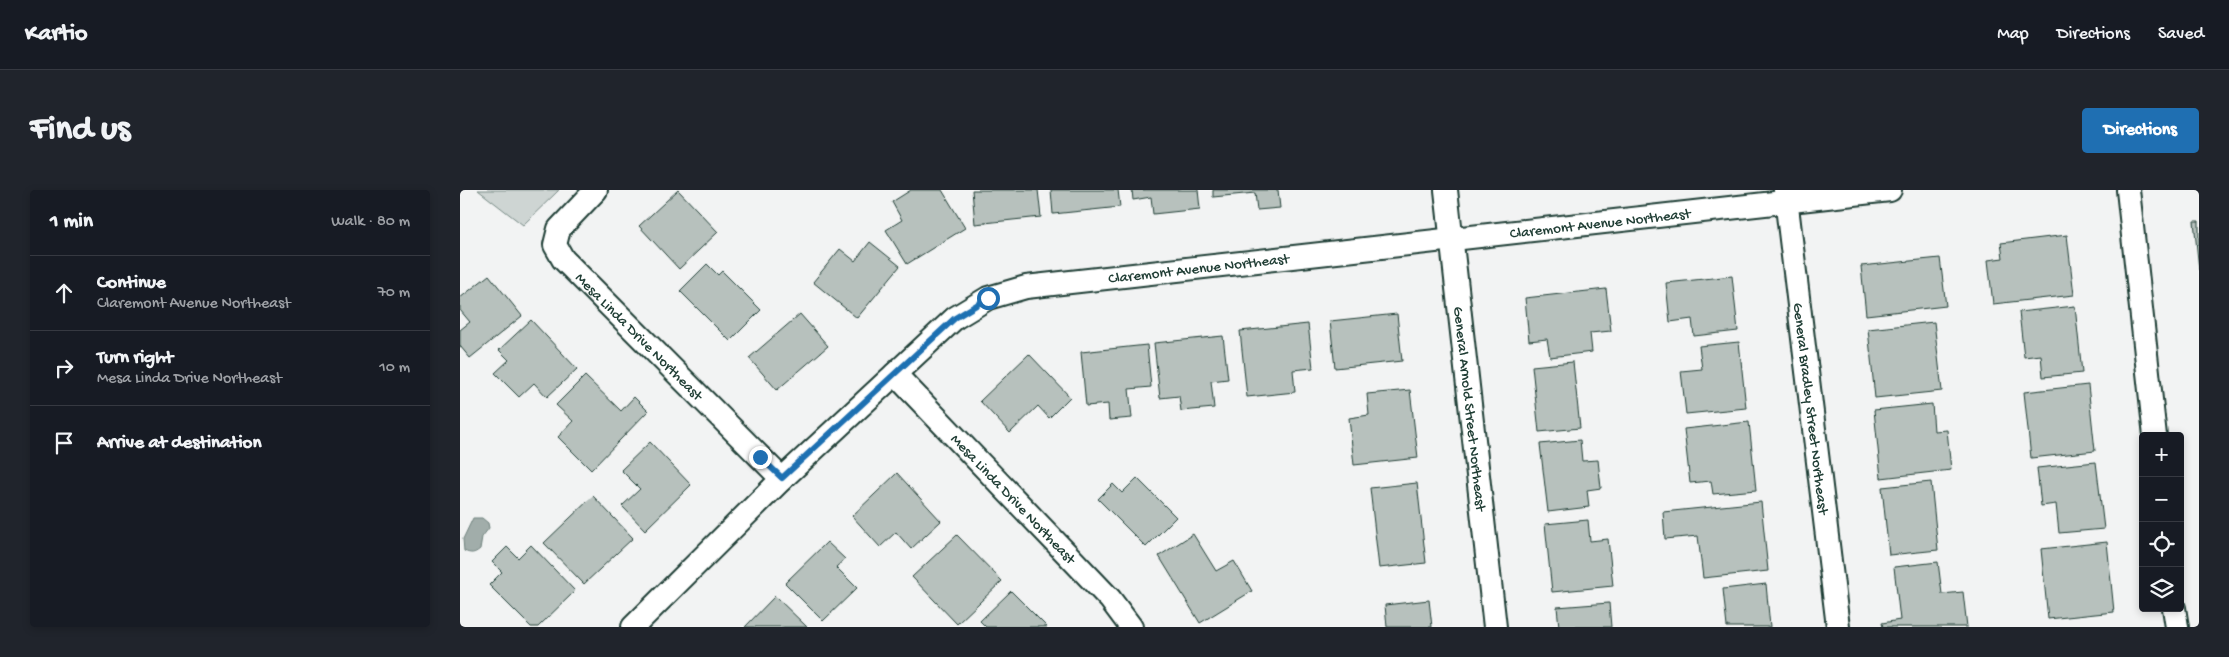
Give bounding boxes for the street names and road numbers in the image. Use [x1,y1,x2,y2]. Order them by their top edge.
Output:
street label: Claremont Avenue Northeast [1509,205,1693,244]
street label: Claremont Avenue Northeast [1107,250,1292,289]
street label: Mesa Linda Drive Northeast [571,270,707,406]
street label: General Bradley Street Northeast [1788,302,1831,517]
street label: General Arnold Street Northeast [1448,306,1489,514]
street label: Mesa Linda Drive Northeast [946,431,1080,570]

